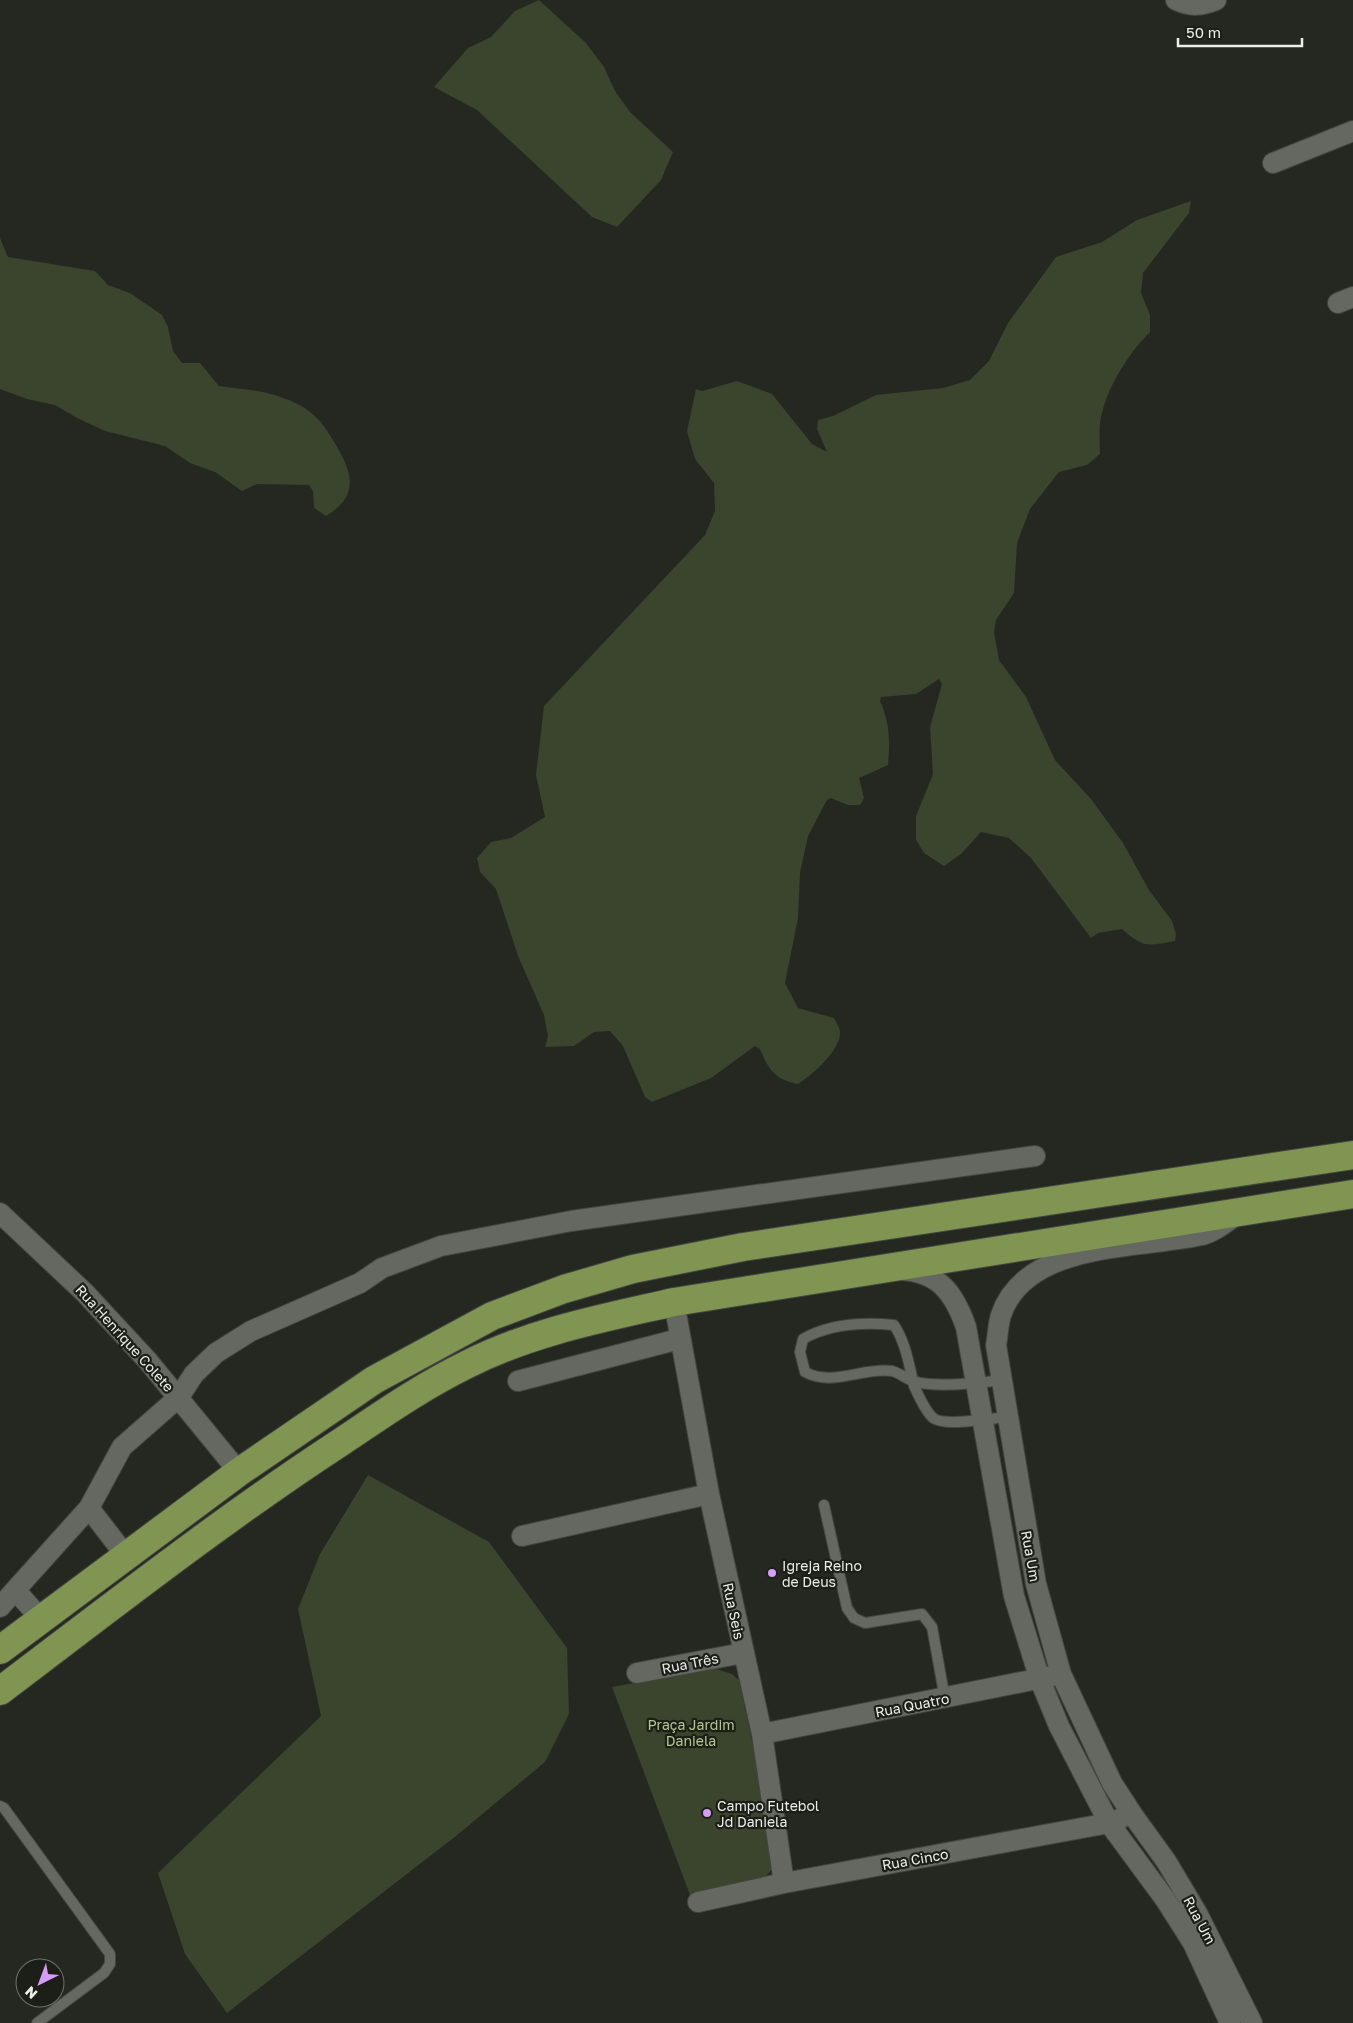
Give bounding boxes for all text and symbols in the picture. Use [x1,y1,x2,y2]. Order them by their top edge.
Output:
scale bar [1178,15,1302,47]
text: 50 m [1186,23,1221,41]
street label: Rua Henrique Colete [72,1281,178,1395]
street label: Rua Um [1018,1529,1044,1583]
place label: Igreja Reino de Deus [782,1557,862,1590]
marker: Igreja Reino de Deus [766,1567,778,1579]
street label: Rua Seis [720,1581,748,1641]
street label: Rua Três [660,1649,720,1677]
street label: Rua Quatro [874,1689,950,1721]
park label: Praça Jardim Daniela [647,1716,735,1749]
place label: Campo Futebol Jd Daniela [717,1797,819,1830]
marker: Campo Futebol Jd Daniela [701,1807,713,1819]
street label: Rua Cinco [881,1845,949,1873]
street label: Rua Um [1180,1893,1220,1947]
north arrow [15,1958,65,2008]
text: N [21,1983,41,2003]

